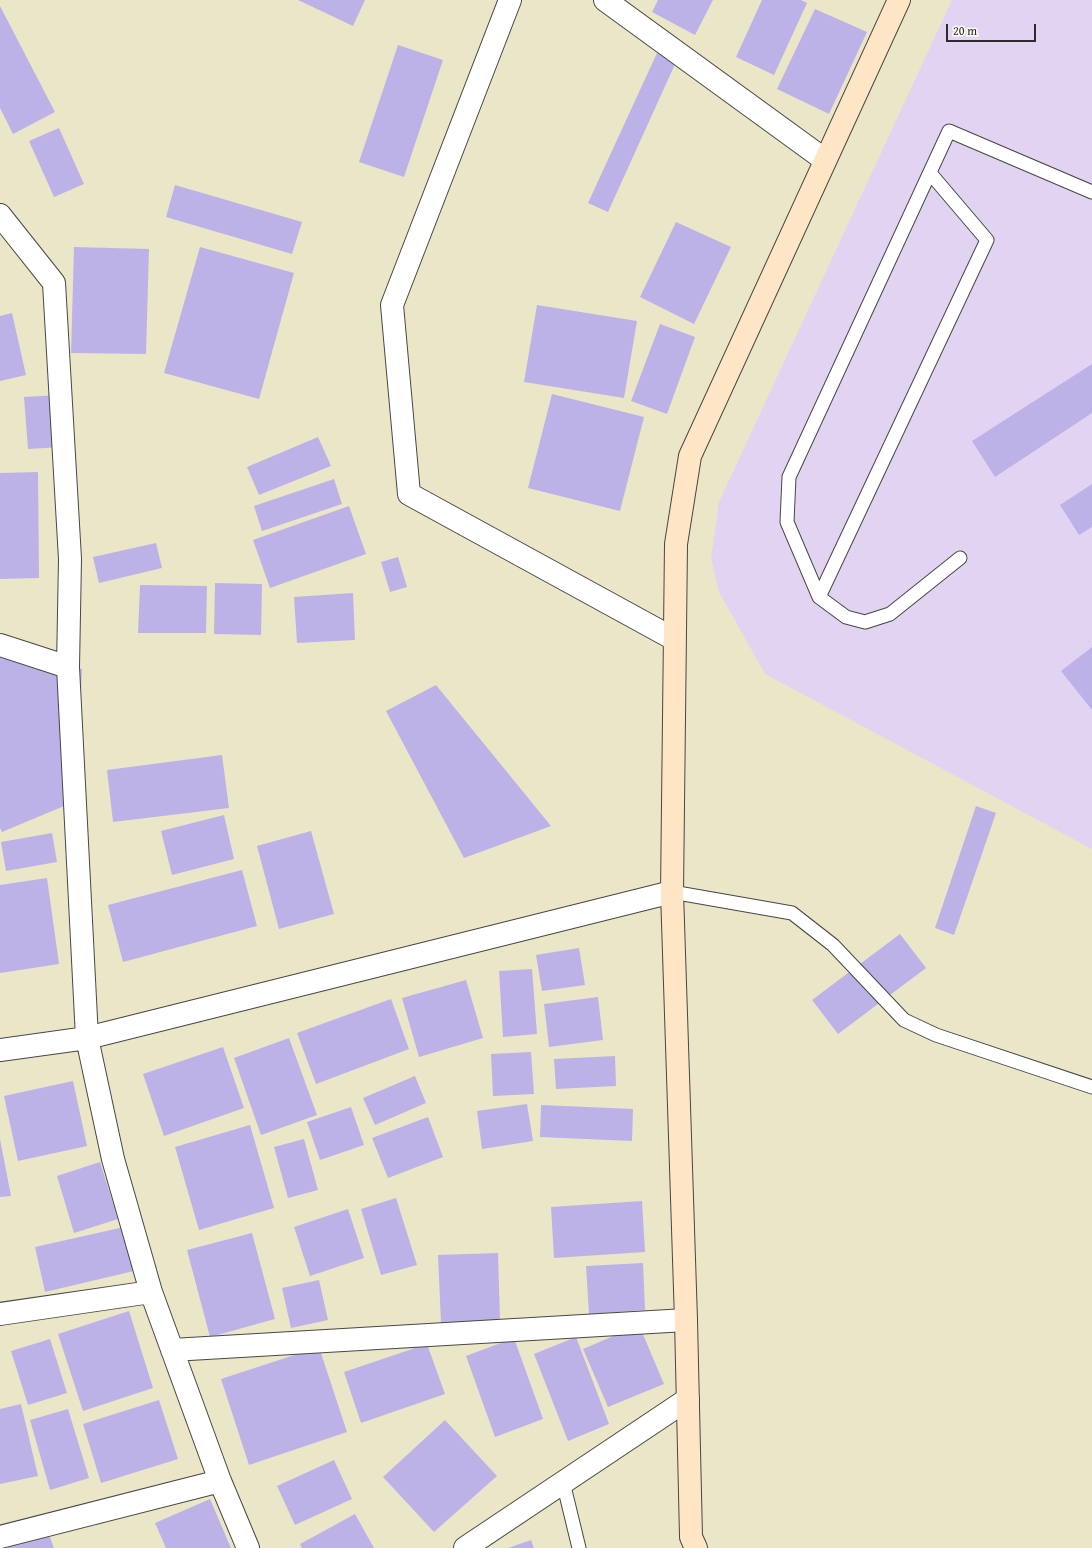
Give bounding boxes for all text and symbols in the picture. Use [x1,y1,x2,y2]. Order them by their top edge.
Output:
scale bar [948,16,1038,42]
text: 20 m [953,22,977,39]

